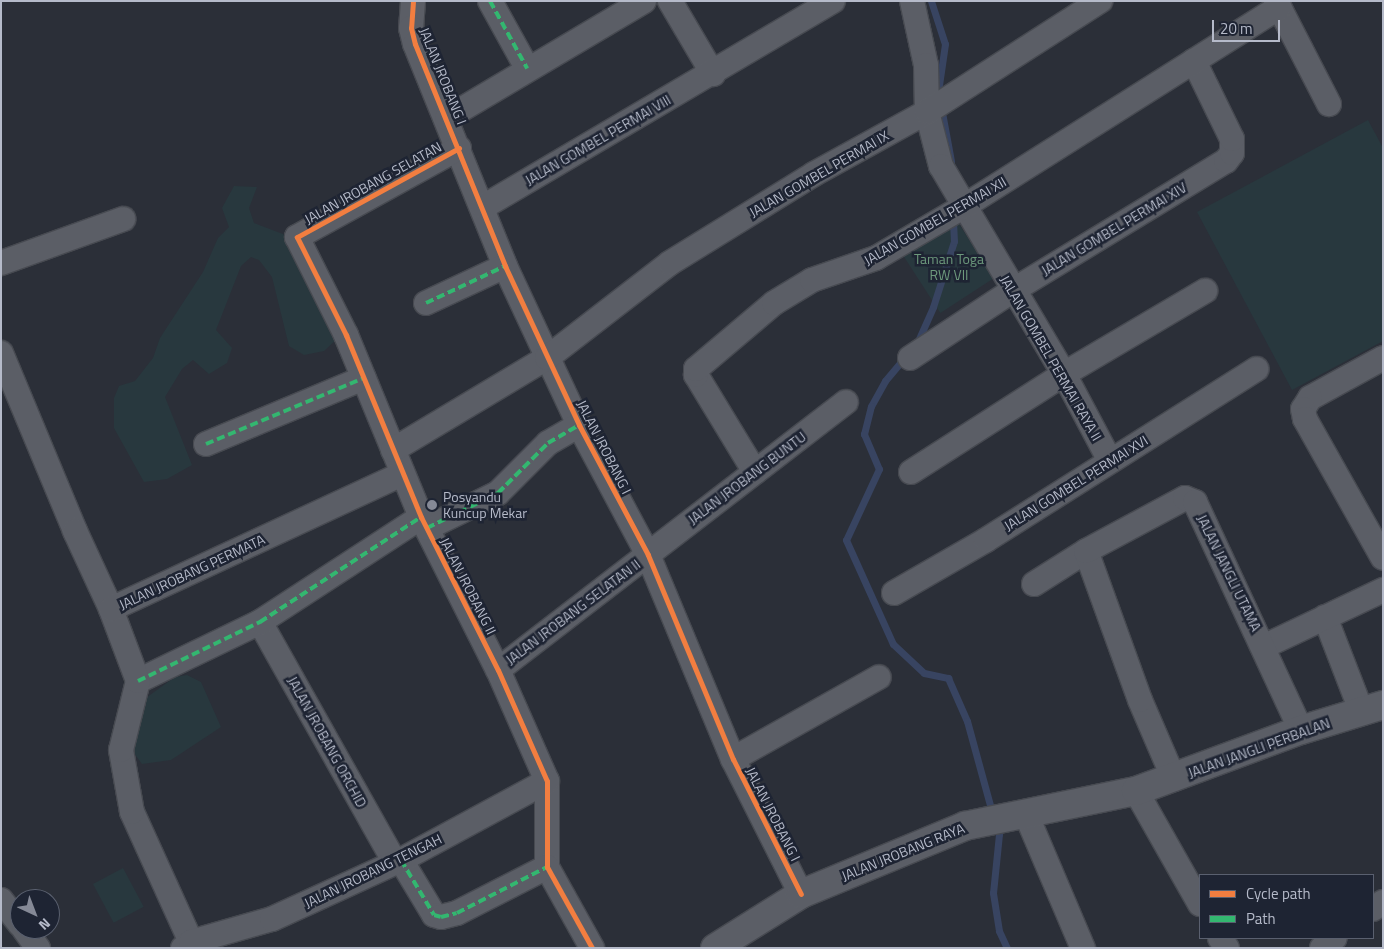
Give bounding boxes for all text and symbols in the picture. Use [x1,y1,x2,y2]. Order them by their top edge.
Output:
scale bar [1214,10,1282,42]
text: 20 m [1220,17,1253,40]
street label: JALAN JROBANG I [416,25,470,127]
street label: JALAN GOMBEL PERMAI VIII [522,91,674,189]
street label: JALAN GOMBEL PERMAI IX [746,127,892,221]
street label: JALAN JROBANG SELATAN [302,138,444,228]
street label: JALAN GOMBEL PERMAI XII [861,173,1009,269]
street label: JALAN GOMBEL PERMAI XIV [1038,179,1190,279]
park label: Taman Toga RW VII [914,251,984,284]
street label: JALAN GOMBEL PERMAI RAYA II [997,272,1105,444]
street label: JALAN JROBANG I [573,397,635,497]
street label: JALAN JROBANG BUNTU [685,428,809,528]
street label: JALAN GOMBEL PERMAI XVI [1001,432,1151,534]
place label: Posyandu Kuncup Mekar [443,489,527,522]
marker: Posyandu Kuncup Mekar [425,498,439,512]
street label: JALAN JANGLI UTAMA [1193,512,1265,634]
street label: JALAN JROBANG PERMATA [116,531,268,613]
street label: JALAN JROBANG II [436,535,500,637]
street label: JALAN JROBANG SELATAN II [502,556,644,668]
street label: JALAN JROBANG ORCHID [284,674,370,810]
street label: JALAN JANGLI PERBALAN [1186,715,1332,781]
street label: JALAN JROBANG I [742,764,804,864]
street label: JALAN JROBANG RAYA [839,820,967,884]
street label: JALAN JROBANG TENGAH [302,830,444,912]
legend [1199,874,1374,939]
text: Cycle path [1246,882,1311,905]
north arrow [10,889,60,939]
text: Path [1246,907,1276,930]
text: N [34,914,56,936]

